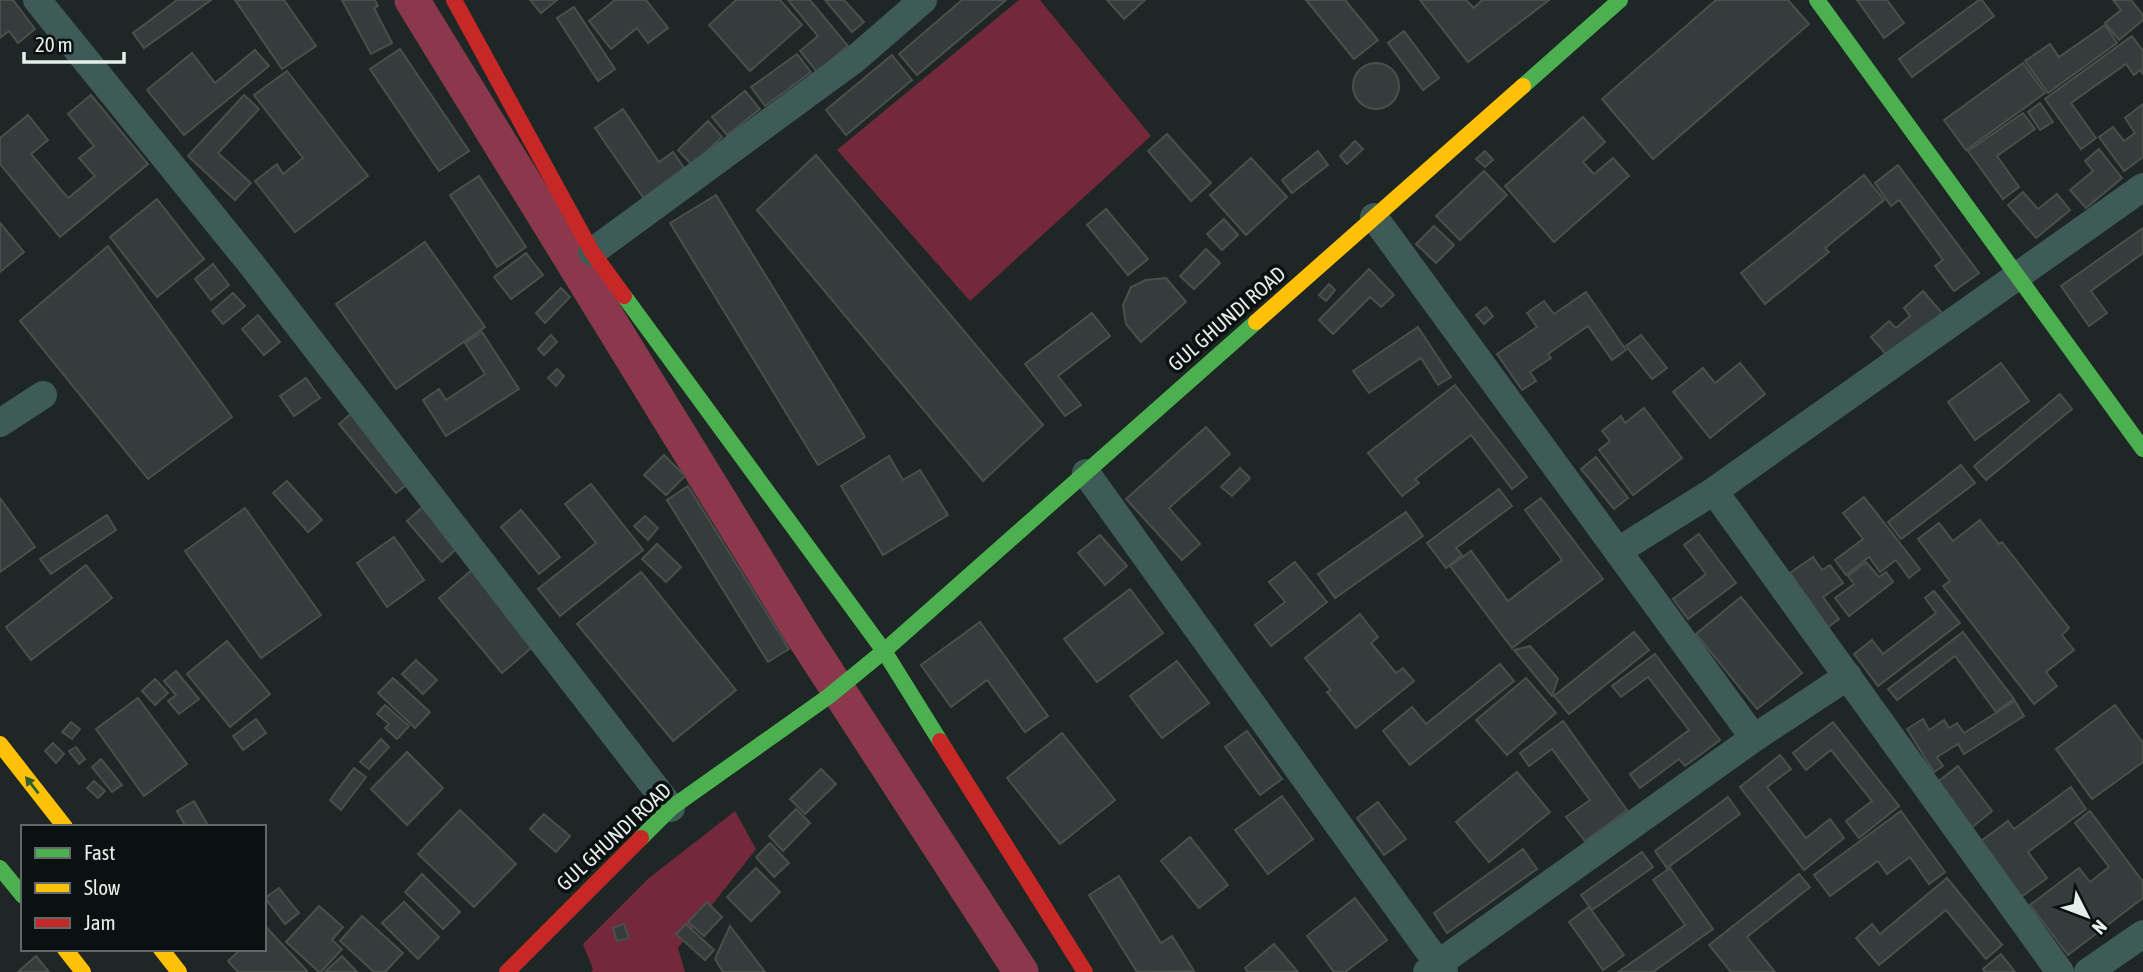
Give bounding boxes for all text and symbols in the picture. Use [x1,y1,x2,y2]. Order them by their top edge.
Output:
scale bar [24,21,124,65]
text: 20 m [35,32,73,56]
street label: GUL GHUNDI ROAD [1163,261,1290,376]
one-way arrow [25,777,40,795]
street label: GUL GHUNDI ROAD [551,777,675,895]
legend [21,825,266,951]
text: Fast [84,840,115,864]
text: Slow [84,875,121,899]
north arrow [2052,881,2122,951]
text: Jam [84,910,116,934]
text: N [2088,916,2112,939]

